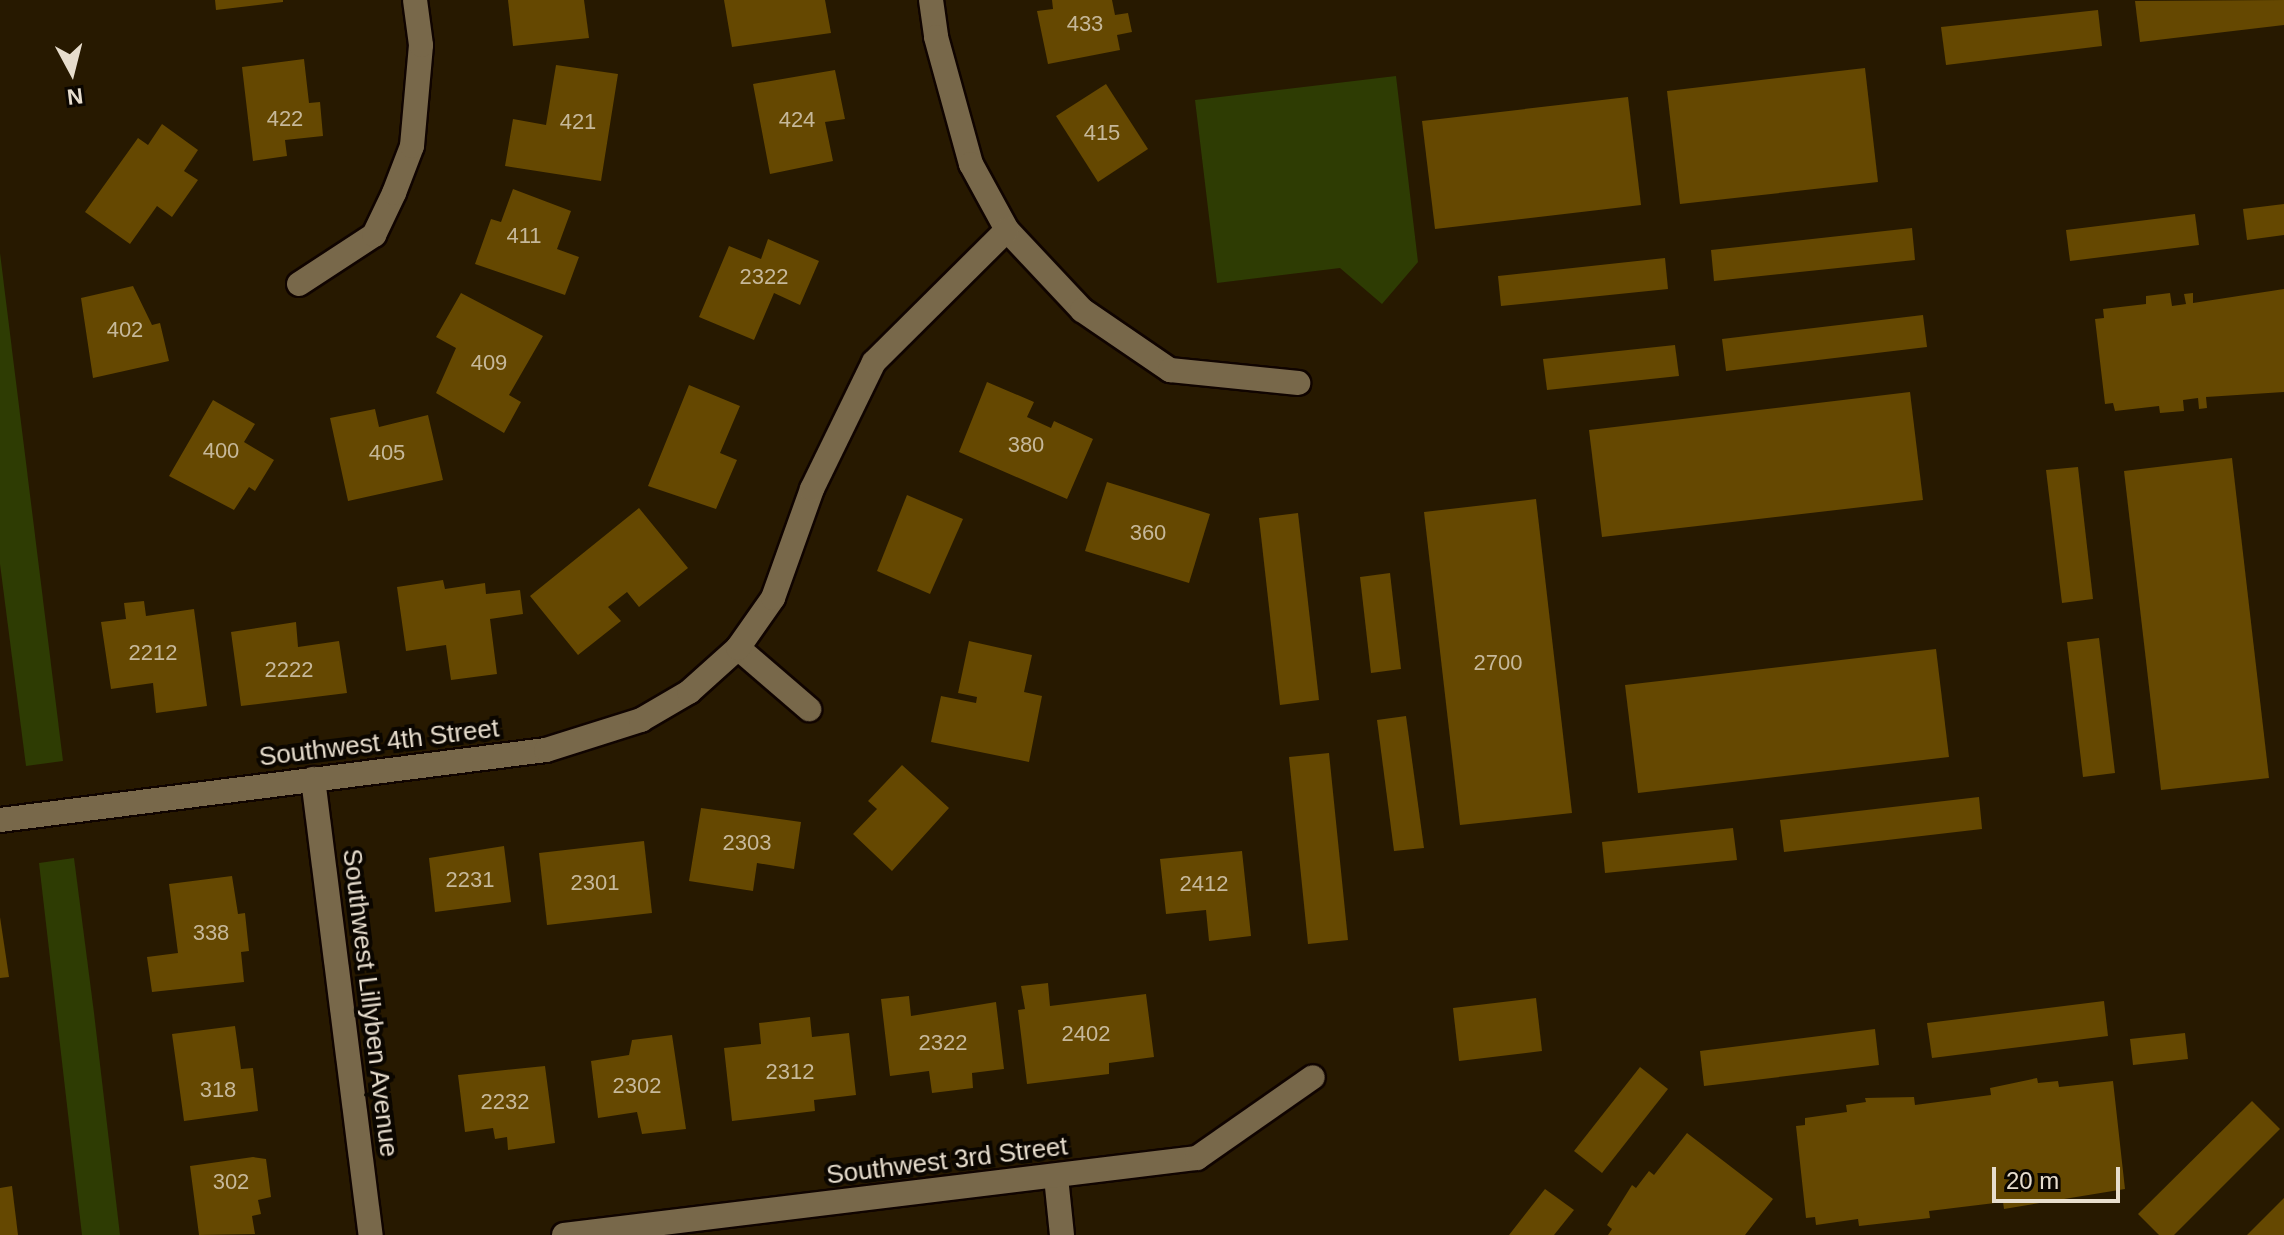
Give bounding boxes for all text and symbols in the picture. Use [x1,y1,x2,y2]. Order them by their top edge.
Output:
house number: 433 [1067,11,1103,37]
north arrow [32,32,112,112]
text: N [66,83,84,110]
house number: 422 [267,106,303,132]
house number: 424 [779,107,815,133]
house number: 421 [560,109,596,135]
house number: 415 [1084,120,1120,146]
house number: 411 [506,223,542,249]
house number: 2322 [740,264,788,290]
house number: 402 [107,317,143,343]
house number: 409 [471,350,507,376]
house number: 380 [1008,432,1044,458]
house number: 400 [203,438,239,464]
house number: 405 [369,440,405,466]
house number: 360 [1130,520,1166,546]
house number: 2212 [129,640,177,666]
house number: 2700 [1474,650,1522,676]
house number: 2222 [265,657,313,683]
street label: Southwest 4th Street [257,713,501,773]
house number: 2303 [723,830,771,856]
street label: Southwest Lillyben Avenue [336,846,404,1160]
house number: 2231 [446,867,494,893]
house number: 2301 [571,870,619,896]
house number: 2412 [1180,871,1228,897]
house number: 338 [193,920,229,946]
house number: 2402 [1062,1021,1110,1047]
house number: 2322 [919,1030,967,1056]
house number: 2312 [766,1059,814,1085]
house number: 2302 [613,1073,661,1099]
house number: 318 [200,1077,236,1103]
house number: 2232 [481,1089,529,1115]
street label: Southwest 3rd Street [825,1131,1069,1191]
scale bar [1996,1151,2124,1201]
text: 20 m [2006,1167,2059,1194]
house number: 302 [213,1169,249,1195]

